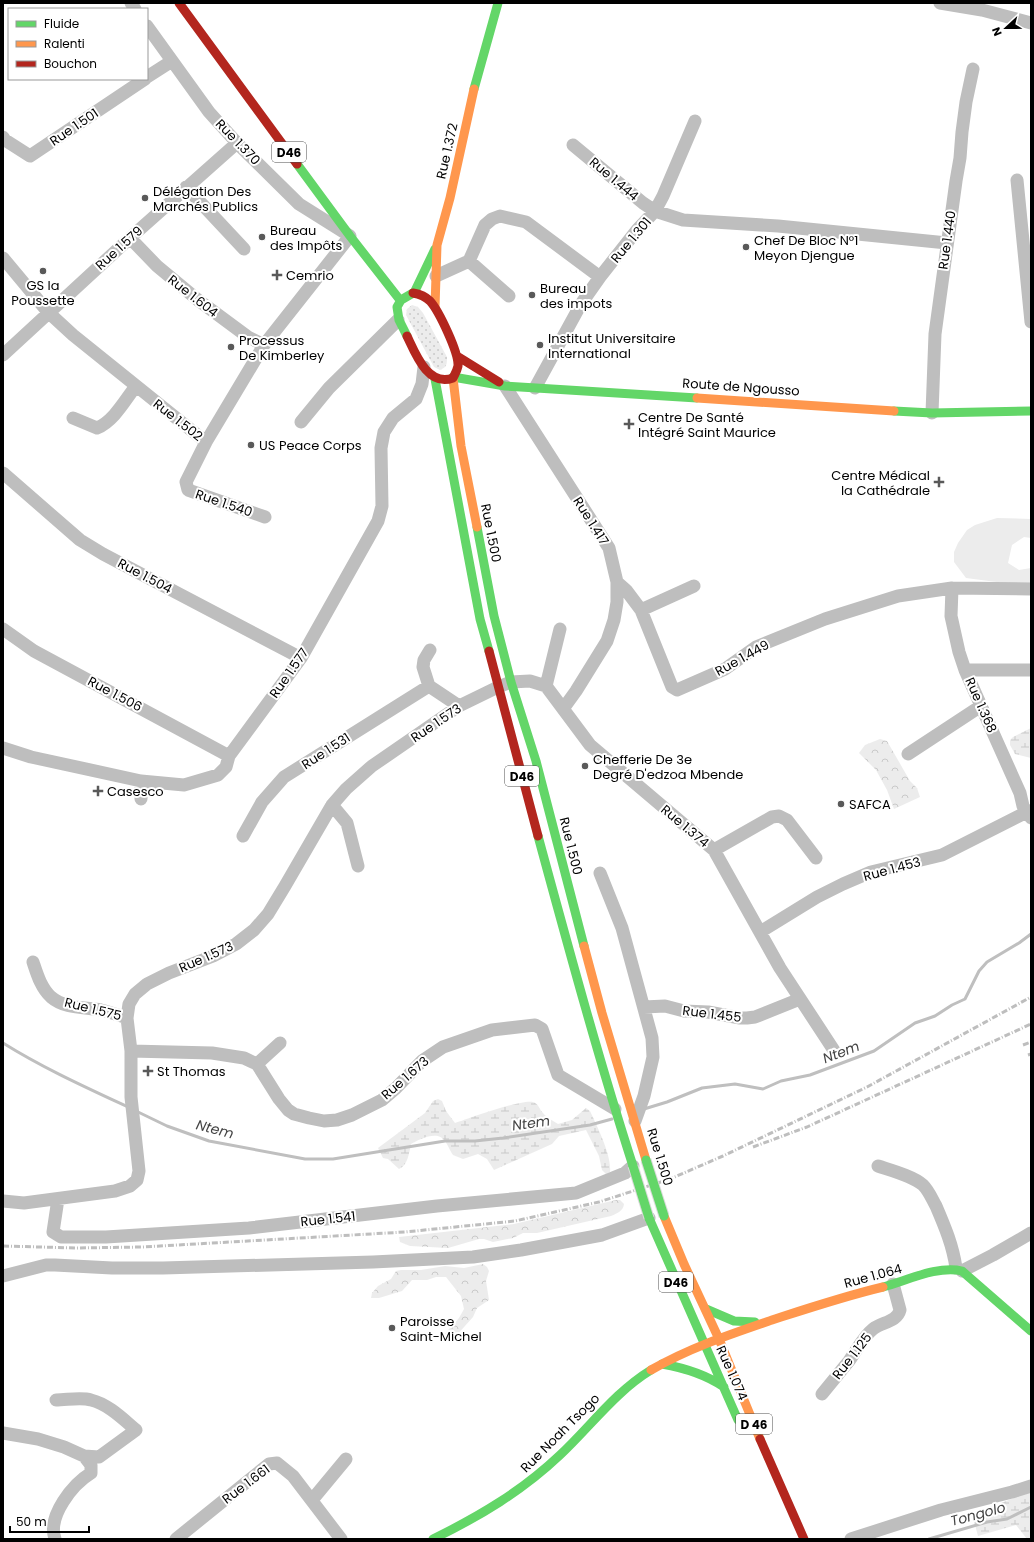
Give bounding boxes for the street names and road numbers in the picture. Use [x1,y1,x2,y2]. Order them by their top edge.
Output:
street label: Rue 1.501 [46,104,102,150]
street label: Rue 1.370 [211,115,265,169]
street label: Rue 1.372 [431,121,463,181]
road number: D46 [272,142,306,162]
street label: Rue 1.444 [585,153,643,205]
street label: Rue 1.440 [933,209,961,271]
street label: Rue 1.301 [606,213,656,267]
street label: Rue 1.579 [91,221,147,275]
street label: Rue 1.604 [164,270,222,322]
street label: Route de Ngousso [682,373,800,401]
street label: Rue 1.502 [149,395,207,445]
street label: Rue 1.540 [193,484,255,522]
street label: Rue 1.417 [569,493,613,549]
street label: Rue 1.500 [476,502,506,564]
street label: Rue 1.504 [114,554,176,598]
street label: Rue 1.449 [712,635,772,681]
street label: Rue 1.577 [265,644,313,702]
street label: Rue 1.506 [84,672,146,716]
street label: Rue 1.368 [960,674,1002,736]
street label: Rue 1.573 [407,699,465,747]
street label: Rue 1.531 [298,728,354,774]
road number: D46 [505,766,539,786]
street label: Rue 1.374 [657,800,713,852]
street label: Rue 1.500 [555,815,587,877]
street label: Rue 1.453 [861,852,923,886]
street label: Rue 1.573 [176,937,236,977]
street label: Rue 1.575 [63,993,123,1025]
street label: Rue 1.455 [681,1001,743,1027]
street label: Rue 1.673 [377,1052,433,1104]
street label: Rue 1.500 [642,1126,678,1188]
street label: Rue 1.541 [300,1207,356,1231]
street label: Rue 1.064 [842,1259,904,1293]
road number: D46 [659,1272,693,1292]
street label: Rue 1.125 [828,1329,876,1383]
street label: Rue 1.074 [712,1343,752,1403]
street label: Rue Noah Tsogo [516,1389,604,1477]
road number: D 46 [736,1414,772,1434]
street label: Rue 1.661 [218,1460,274,1508]

